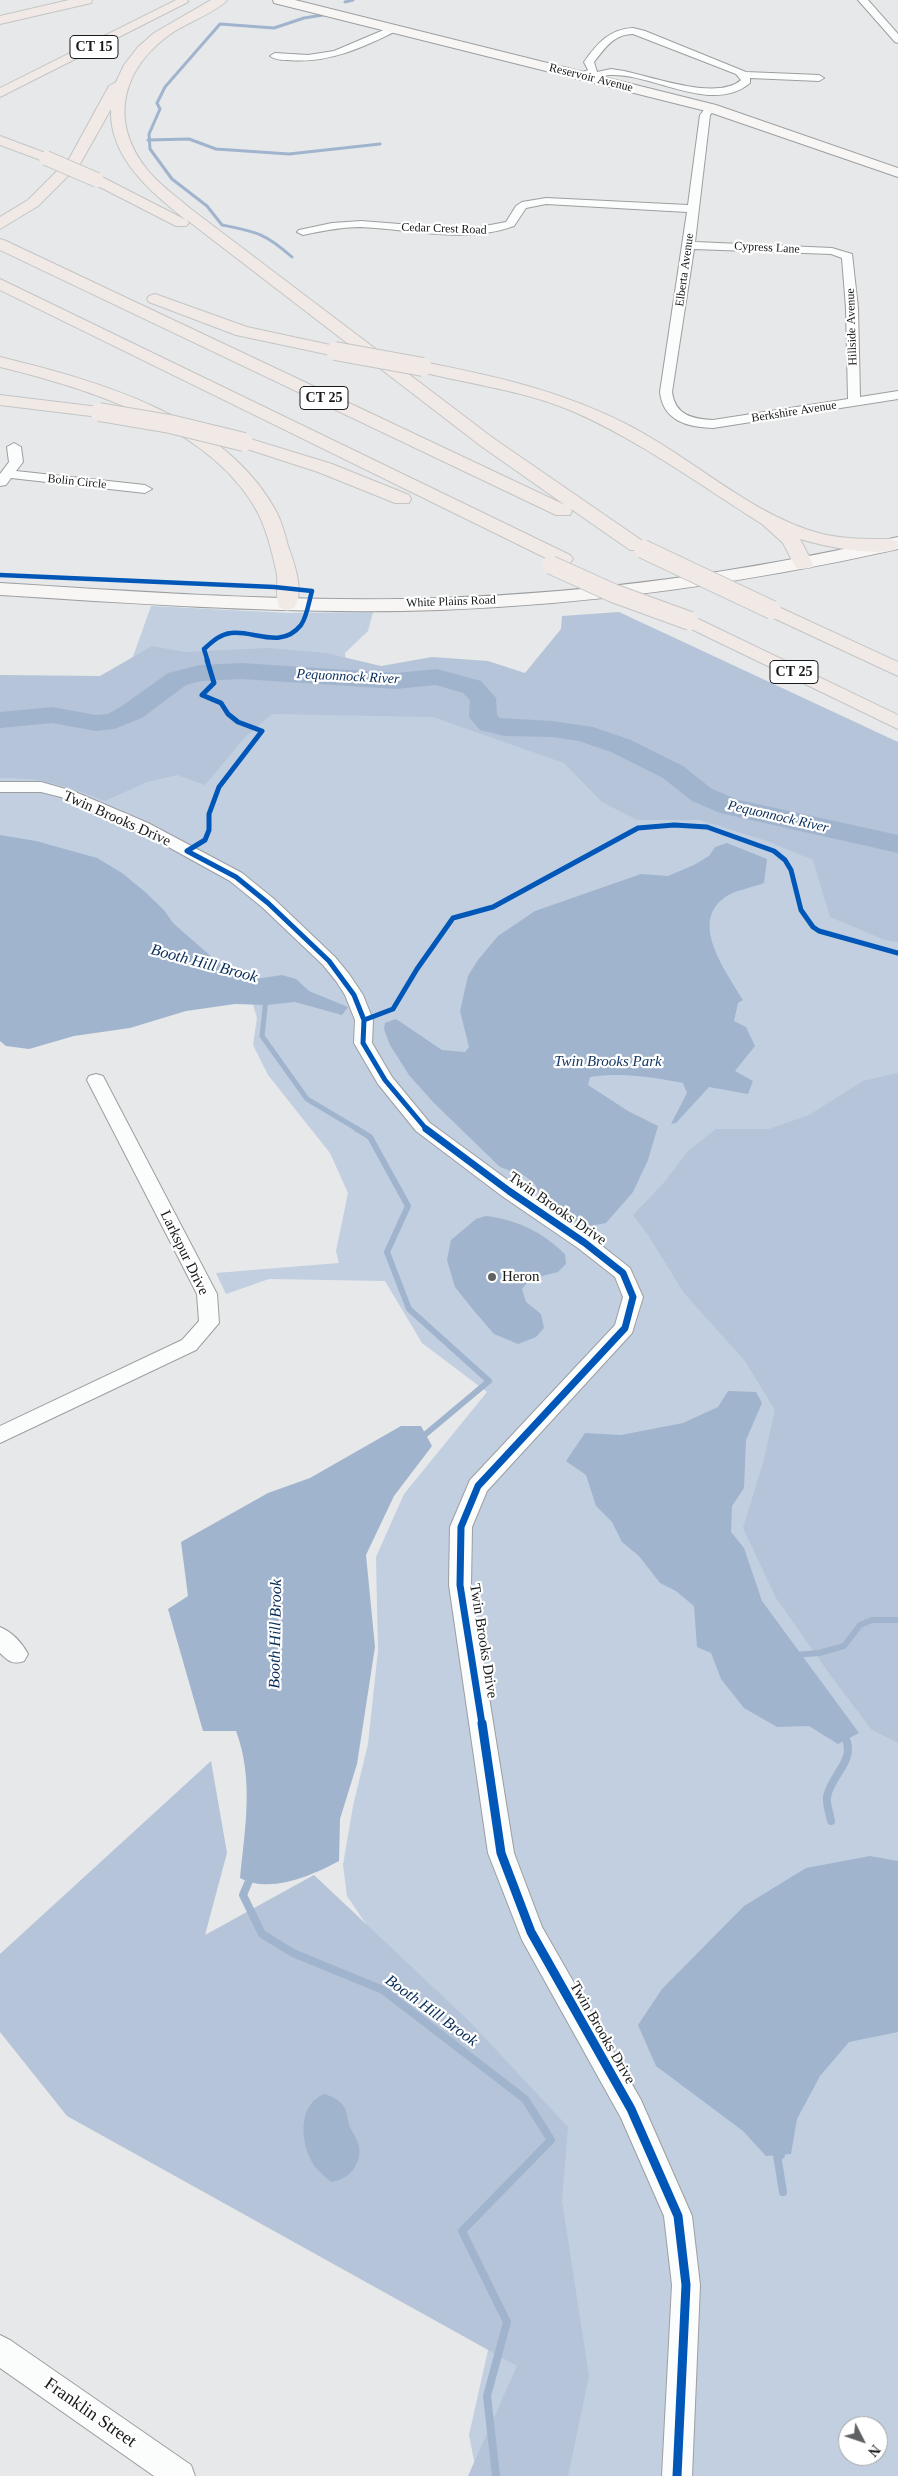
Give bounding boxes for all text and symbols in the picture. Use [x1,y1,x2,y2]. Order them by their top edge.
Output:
road number: CT 15 [70,36,118,58]
street label: Reservoir Avenue [547,61,635,95]
street label: Cedar Crest Road [401,220,487,238]
street label: Elberta Avenue [673,232,697,308]
street label: Cypress Lane [734,239,800,257]
street label: Hillside Avenue [843,288,861,366]
road number: CT 25 [300,386,348,409]
street label: Berkshire Avenue [750,398,838,426]
street label: Bolin Circle [47,472,107,492]
street label: White Plains Road [406,593,496,611]
road number: CT 25 [770,660,818,684]
water label: Pequonnock River [296,666,400,688]
street label: Twin Brooks Drive [61,787,173,851]
water label: Pequonnock River [726,797,830,837]
water label: Booth Hill Brook [149,941,259,987]
park label: Twin Brooks Park [554,1053,662,1071]
street label: Twin Brooks Drive [504,1168,610,1250]
street label: Larkspur Drive [156,1208,212,1298]
place label: Heron [502,1268,539,1286]
marker: Heron [486,1271,498,1283]
water label: Booth Hill Brook [265,1579,287,1689]
street label: Twin Brooks Drive [465,1583,501,1699]
water label: Booth Hill Brook [381,1971,481,2051]
street label: Twin Brooks Drive [565,1978,639,2088]
street label: Franklin Street [40,2373,140,2453]
north arrow [838,2416,888,2466]
text: N [865,2442,883,2459]

